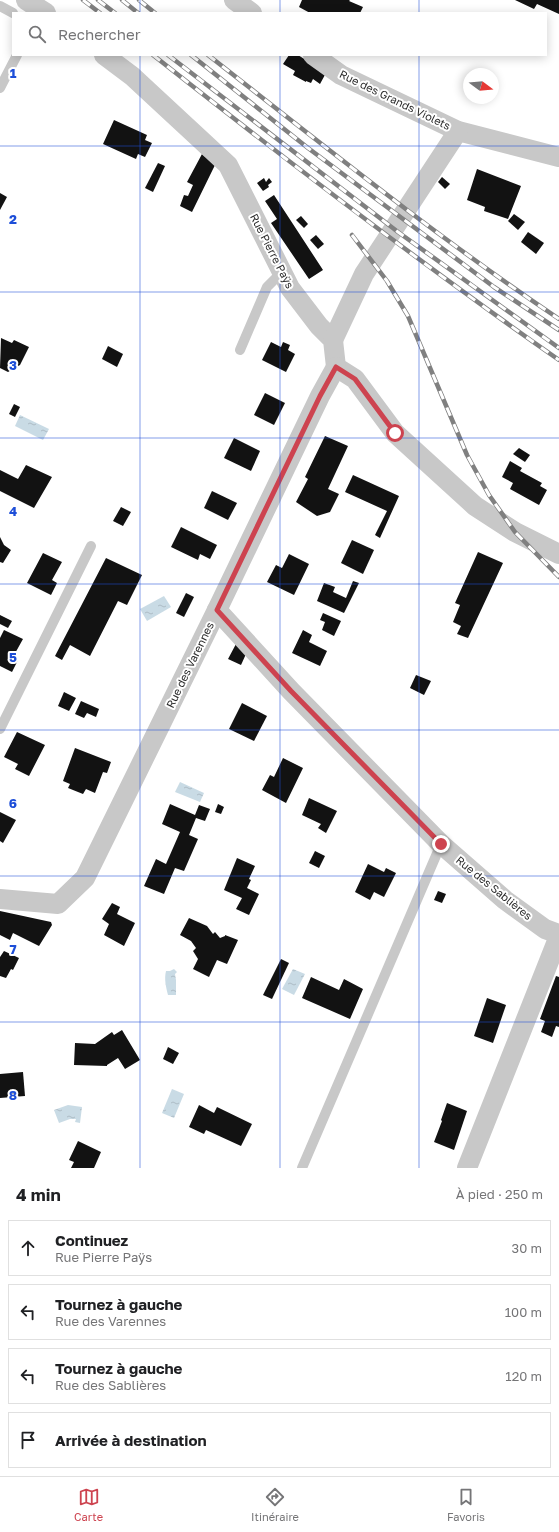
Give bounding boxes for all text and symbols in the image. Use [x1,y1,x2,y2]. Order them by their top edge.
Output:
search box [12,12,547,56]
icon: search [26,23,48,45]
text: Rechercher [58,25,141,43]
text: 1 [10,65,17,81]
street label: Rue des Grands Violets [338,67,453,132]
north arrow [463,68,499,104]
text: 2 [9,211,17,227]
street label: Rue Pierre Paÿs [248,211,297,291]
text: 3 [9,357,17,373]
route start [386,424,404,442]
text: 4 [9,503,17,519]
street label: Rue des Varennes [163,620,216,710]
text: 5 [9,649,17,665]
text: 6 [9,795,17,811]
route end [432,835,450,853]
street label: Rue des Sablières [454,853,535,922]
text: 7 [9,941,17,957]
text: 8 [9,1087,17,1103]
text: 4 min [16,1184,61,1205]
text: À pied · 250 m [456,1186,543,1202]
text: Continuez [55,1231,128,1249]
icon: ahead [17,1237,39,1259]
text: 30 m [512,1240,542,1256]
text: Rue Pierre Paÿs [55,1249,152,1265]
text: Tournez à gauche [55,1295,182,1313]
icon: left [17,1301,39,1323]
text: 100 m [505,1304,542,1320]
text: Rue des Varennes [55,1313,166,1329]
text: Tournez à gauche [55,1359,182,1377]
icon: left [17,1365,39,1387]
text: 120 m [505,1368,542,1384]
text: Rue des Sablières [55,1377,166,1393]
icon: arrive [17,1429,39,1451]
text: Arrivée à destination [55,1431,207,1449]
tab: Carte [74,1486,103,1523]
tab: Itinéraire [251,1486,299,1523]
tab: Favoris [447,1486,485,1523]

